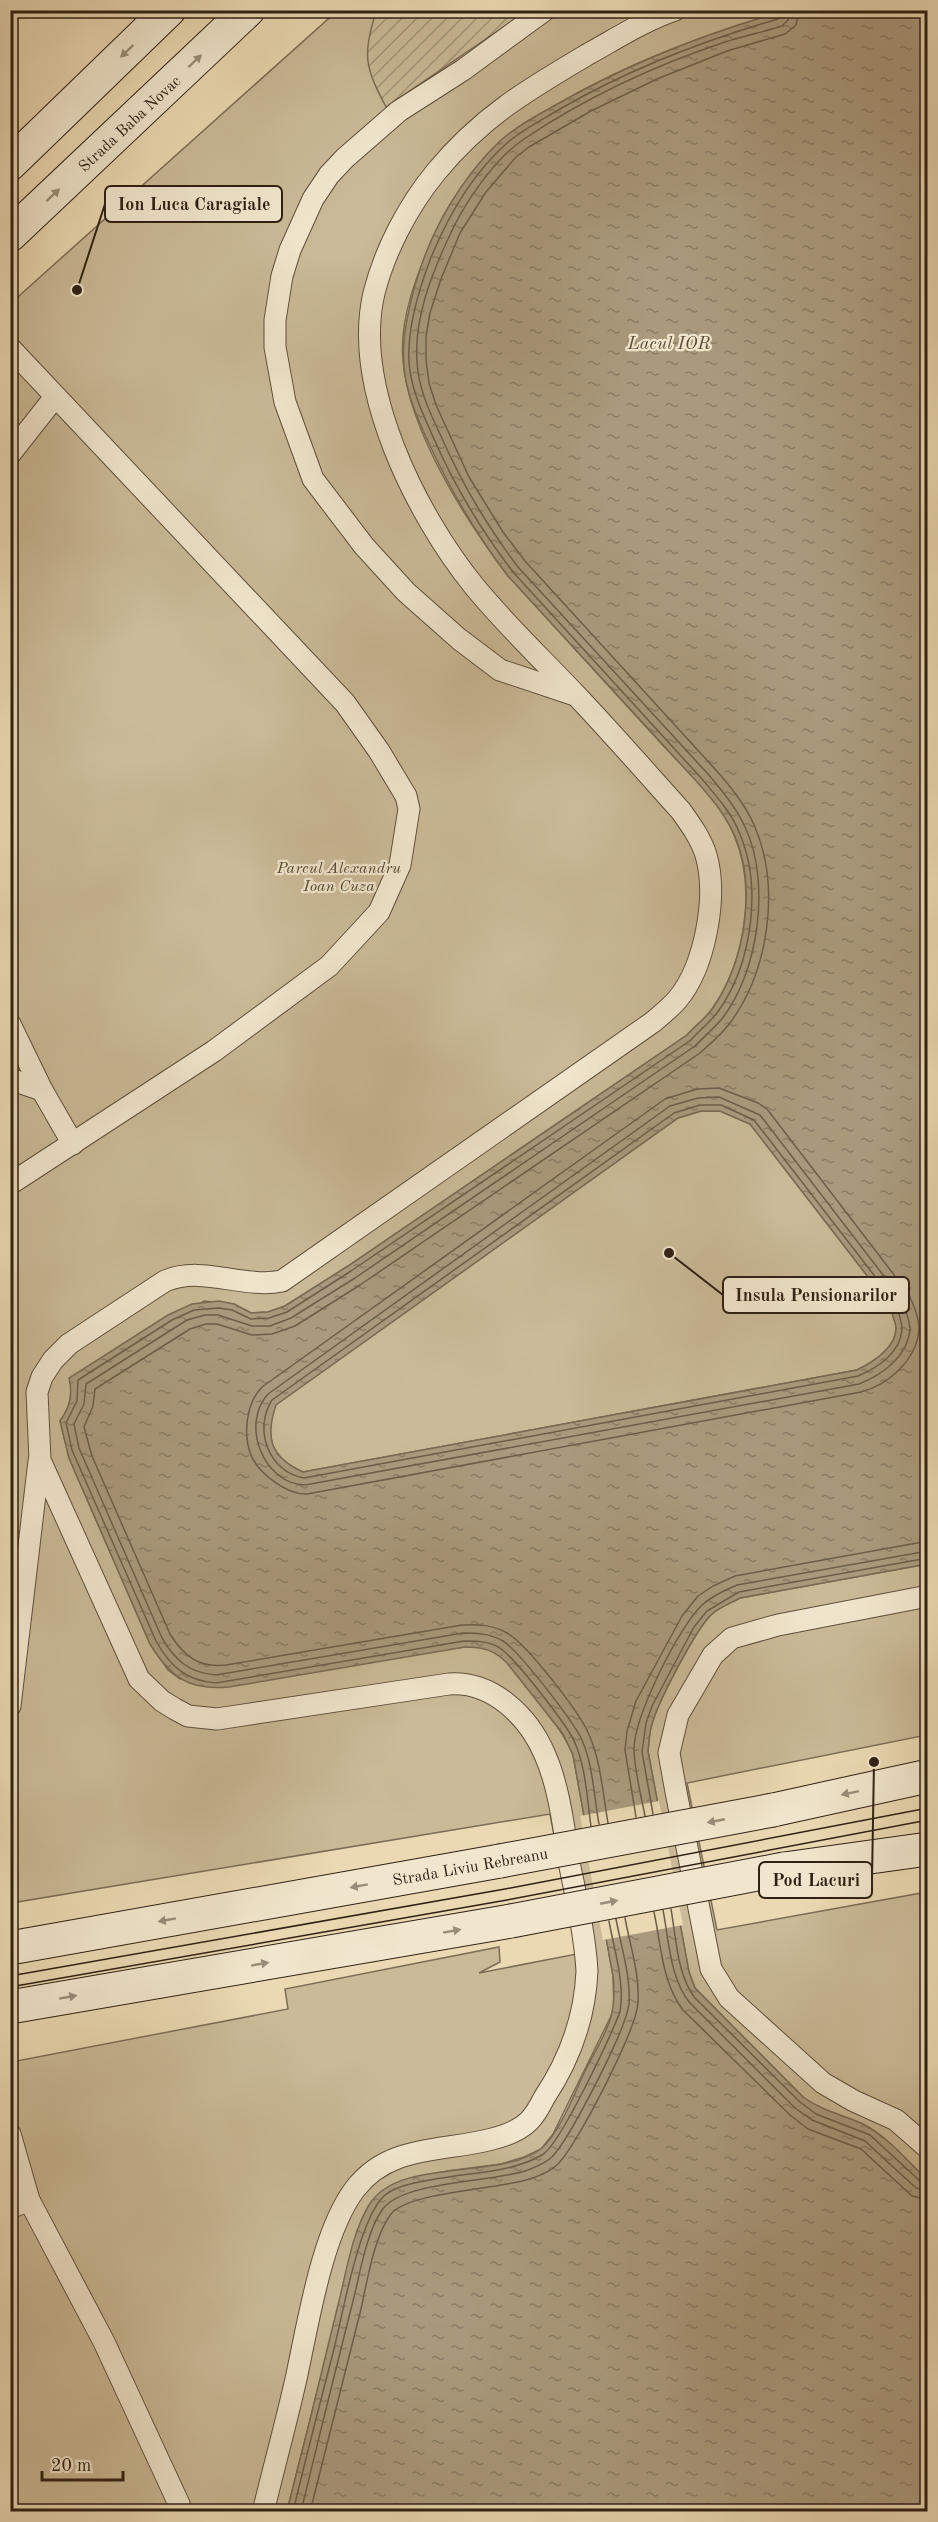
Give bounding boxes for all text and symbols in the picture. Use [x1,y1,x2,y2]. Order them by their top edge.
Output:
one-way arrow [120,44,135,58]
one-way arrow [187,54,202,68]
street label: Strada Baba Novac [76,73,184,176]
callout: Ion Luca Caragiale [105,186,282,222]
one-way arrow [45,189,60,202]
text: Ion Luca Caragiale [117,196,271,214]
water label: Lacul IOR [626,335,711,353]
park label: Parcul Alexandru Ioan Cuza [276,861,401,895]
callout: Insula Pensionarilor [723,1277,909,1313]
text: Insula Pensionarilor [735,1287,897,1305]
one-way arrow [840,1789,859,1798]
one-way arrow [706,1816,725,1825]
street label: Strada Liviu Rebreanu [391,1846,550,1890]
callout: Pod Lacuri [759,1862,872,1898]
text: Pod Lacuri [772,1872,860,1890]
one-way arrow [350,1882,369,1891]
one-way arrow [600,1897,619,1906]
one-way arrow [158,1916,177,1925]
one-way arrow [443,1926,462,1935]
one-way arrow [251,1959,270,1968]
one-way arrow [59,1992,78,2001]
scale bar [42,2444,123,2482]
text: 20 m [51,2457,91,2475]

